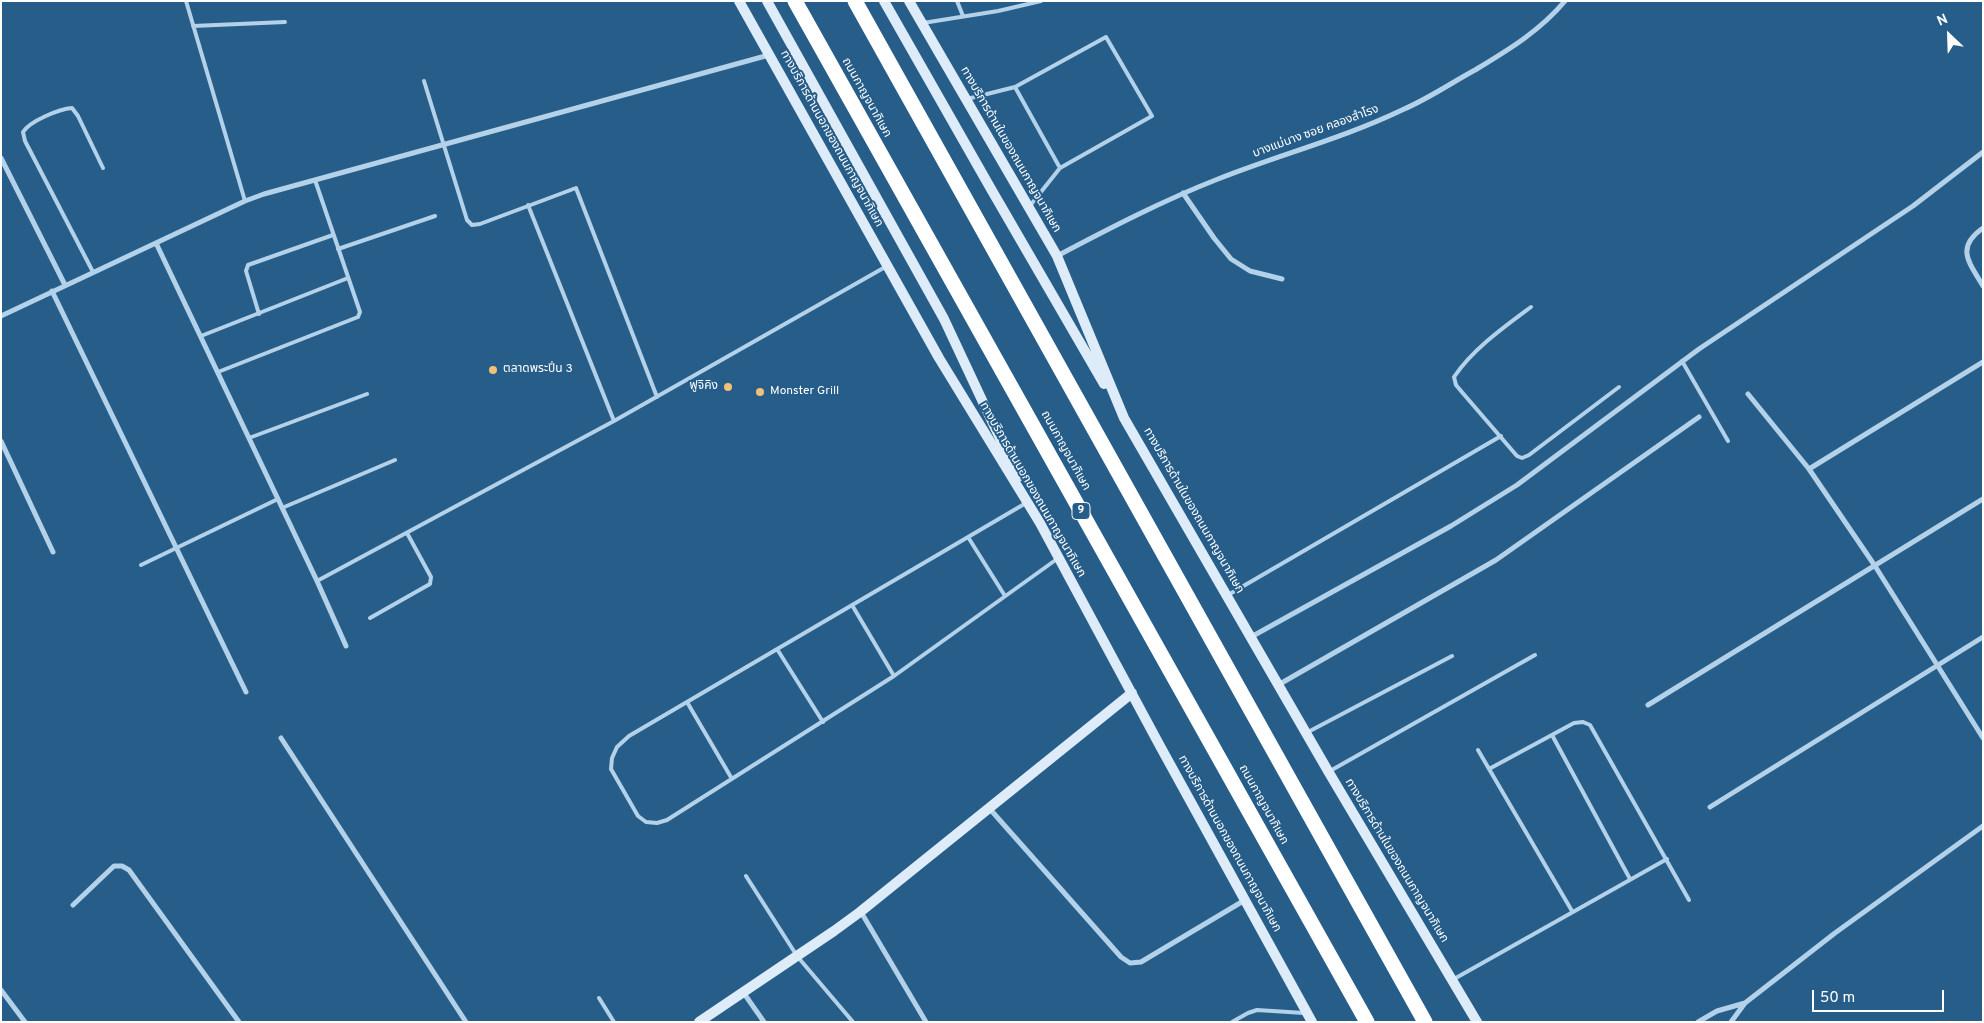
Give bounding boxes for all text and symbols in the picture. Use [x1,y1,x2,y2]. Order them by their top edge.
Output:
north arrow [1924,10,1974,60]
text: N [1935,11,1951,31]
street label: ทางบริการด้านนอกของถนนกาญจนาภิเษก [776,48,886,230]
street label: ถนนกาญจนาภิเษก [838,56,894,140]
street label: ทางบริการด้านในของถนนกาญจนาภิเษก [957,65,1063,235]
street label: บางแม่นาง ซอย คลองสำโรง [1251,103,1381,161]
place label: ตลาดพระปิ่น 3 [503,363,573,377]
marker: ตลาดพระปิ่น 3 [487,364,499,376]
place label: ฟูจิคิง [690,380,718,394]
marker: ฟูจิคิง [722,381,734,393]
place label: Monster Grill [770,385,839,399]
marker: Monster Grill [754,386,766,398]
street label: ทางบริการด้านนอกของถนนกาญจนาภิเษก [976,400,1088,580]
street label: ถนนกาญจนาภิเษก [1037,409,1093,493]
street label: ทางบริการด้านในของถนนกาญจนาภิเษก [1140,426,1246,596]
road number: 9 [1072,502,1090,520]
street label: ทางบริการด้านนอกของถนนกาญจนาภิเษก [1174,753,1284,935]
street label: ถนนกาญจนาภิเษก [1235,763,1291,847]
street label: ทางบริการด้านในของถนนกาญจนาภิเษก [1341,776,1451,946]
scale bar [1814,980,1946,1012]
text: 50 m [1820,989,1855,1008]

